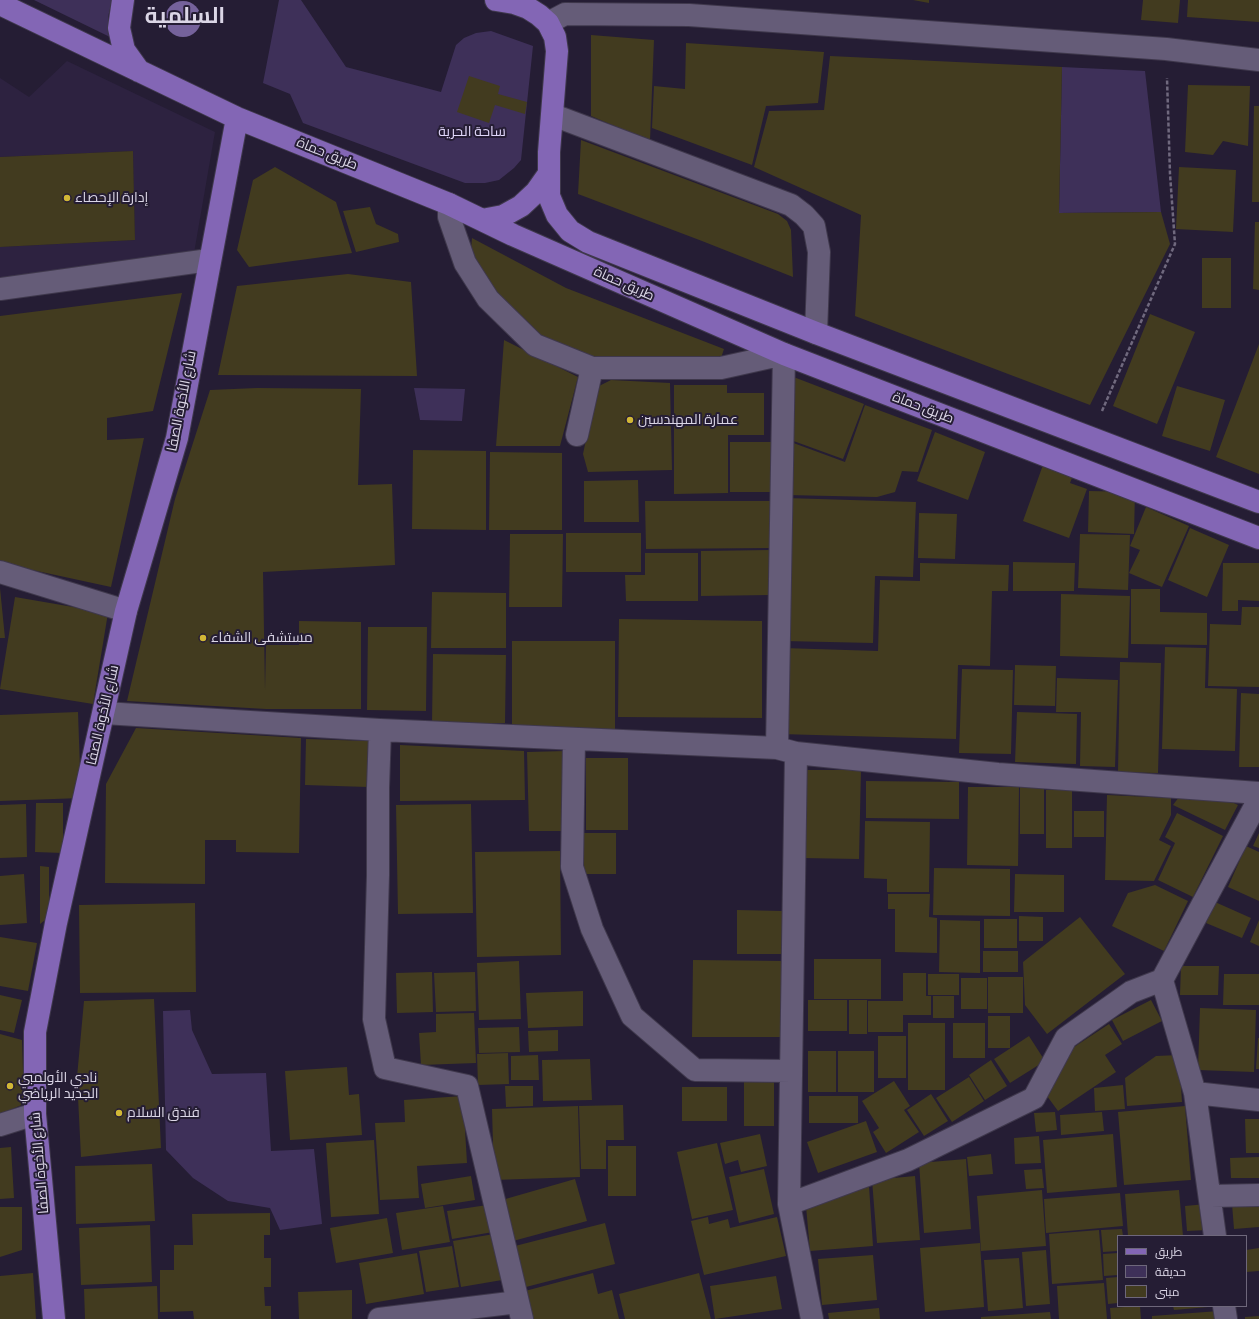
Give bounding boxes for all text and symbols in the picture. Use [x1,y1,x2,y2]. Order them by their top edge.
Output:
district label: السلمية [145,4,225,30]
park label: ساحة الحرية [438,124,506,140]
street label: طريق حماة [294,134,360,174]
place label: إدارة الإحصاء [75,190,148,206]
marker: إدارة الإحصاء [62,193,72,203]
street label: طريق حماة [591,263,657,305]
street label: شارع الأخوة الصفا [164,349,200,453]
street label: طريق حماة [890,389,956,427]
place label: عمارة المهندسين [638,412,738,428]
marker: عمارة المهندسين [625,415,635,425]
place label: مستشفى الشفاء [211,630,313,646]
marker: مستشفى الشفاء [198,633,208,643]
street label: شارع الأخوة الصفا [83,663,123,767]
place label: نادي الأولمبي الجديد الرياضي [18,1070,99,1102]
marker: نادي الأولمبي الجديد الرياضي [5,1081,15,1091]
place label: فندق السلام [127,1105,200,1121]
marker: فندق السلام [114,1108,124,1118]
street label: شارع الأخوة الصفا [27,1111,53,1215]
legend [1117,1235,1247,1307]
text: طريق [1155,1243,1182,1260]
text: حديقة [1155,1263,1186,1280]
text: مبنى [1155,1283,1180,1300]

